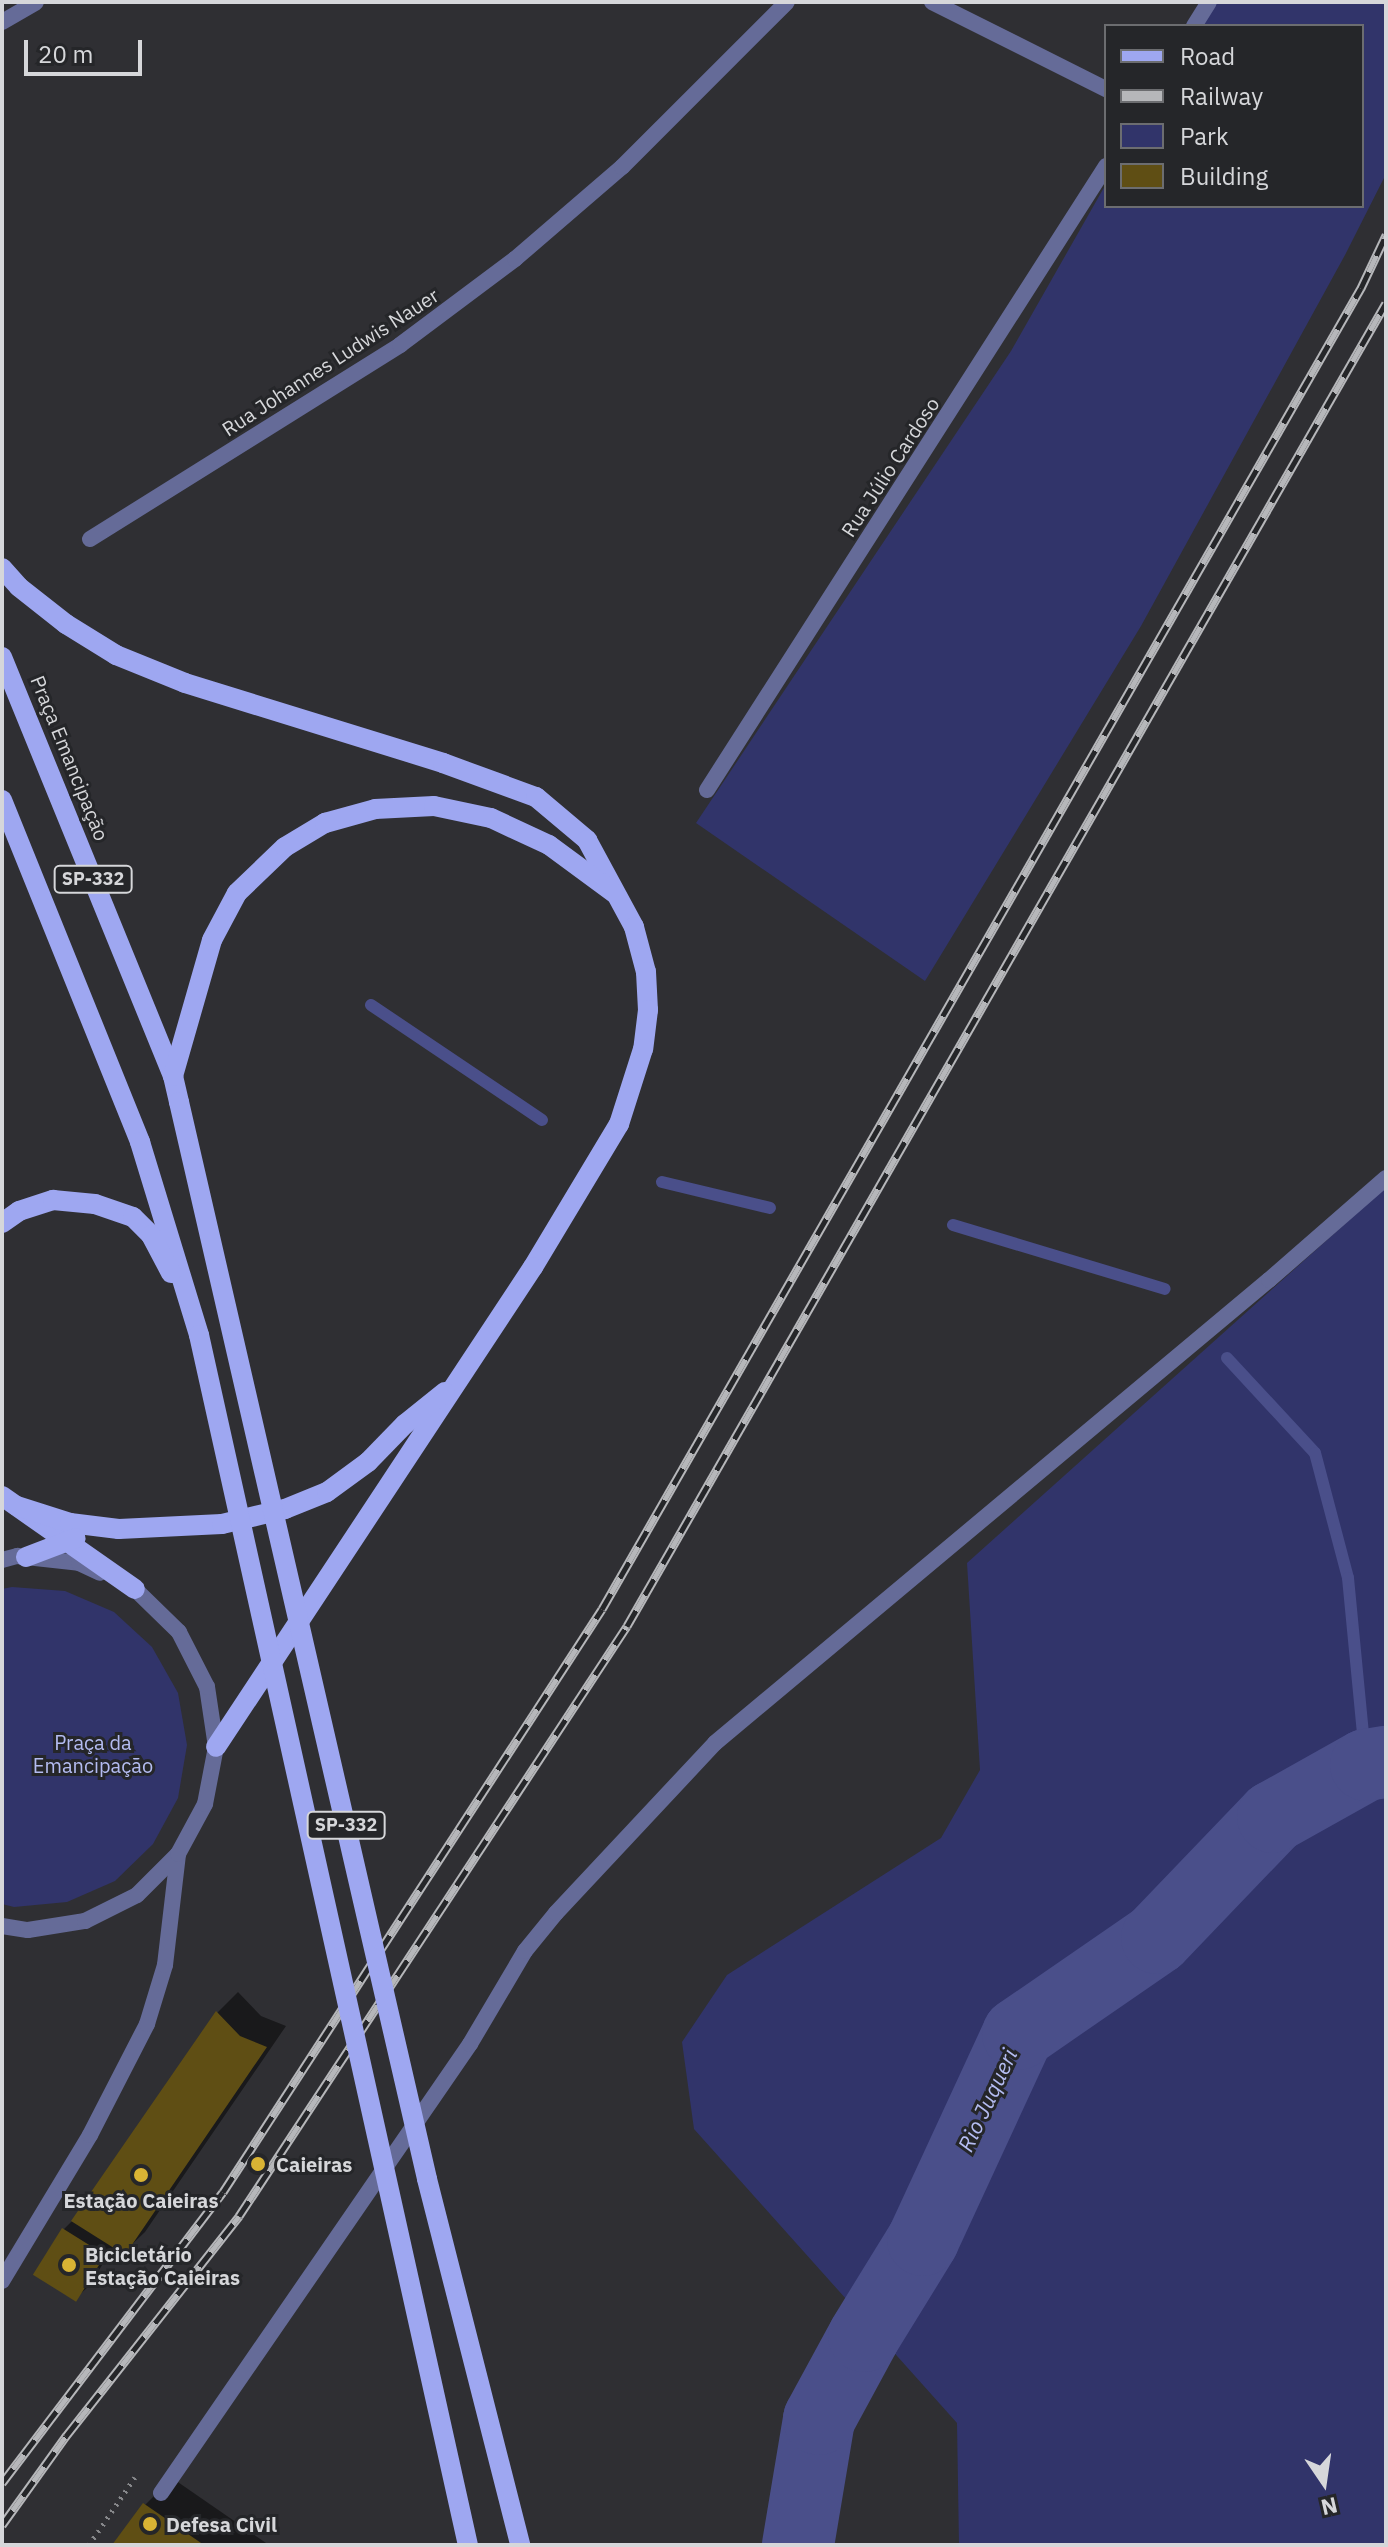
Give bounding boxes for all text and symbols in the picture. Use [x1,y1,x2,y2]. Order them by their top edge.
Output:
scale bar [28,24,146,74]
legend [1104,24,1364,208]
text: 20 m [38,38,93,70]
text: Road [1180,40,1235,72]
text: Railway [1180,80,1263,112]
text: Park [1180,120,1229,152]
text: Building [1180,160,1268,192]
street label: Rua Johannes Ludwis Nauer [217,283,443,441]
street label: Rua Júlio Cardoso [836,393,944,541]
street label: Praça Emancipação [26,672,114,844]
road number: SP-332 [53,865,133,893]
park label: Praça da Emancipação [33,1730,153,1777]
road number: SP-332 [306,1811,386,1839]
water label: Rio Juqueri [952,2044,1022,2156]
place label: Caieiras [276,2152,352,2176]
marker: Caieiras [247,2153,269,2175]
marker: Estação Caieiras [132,2166,150,2184]
place label: Estação Caieiras [63,2188,219,2212]
place label: Bicicletário Estação Caieiras [85,2242,240,2289]
marker: Bicicletário Estação Caieiras [60,2256,78,2274]
north arrow [1284,2443,1364,2523]
text: N [1318,2491,1341,2523]
place label: Defesa Civil [166,2512,277,2536]
marker: Defesa Civil [141,2515,159,2533]

